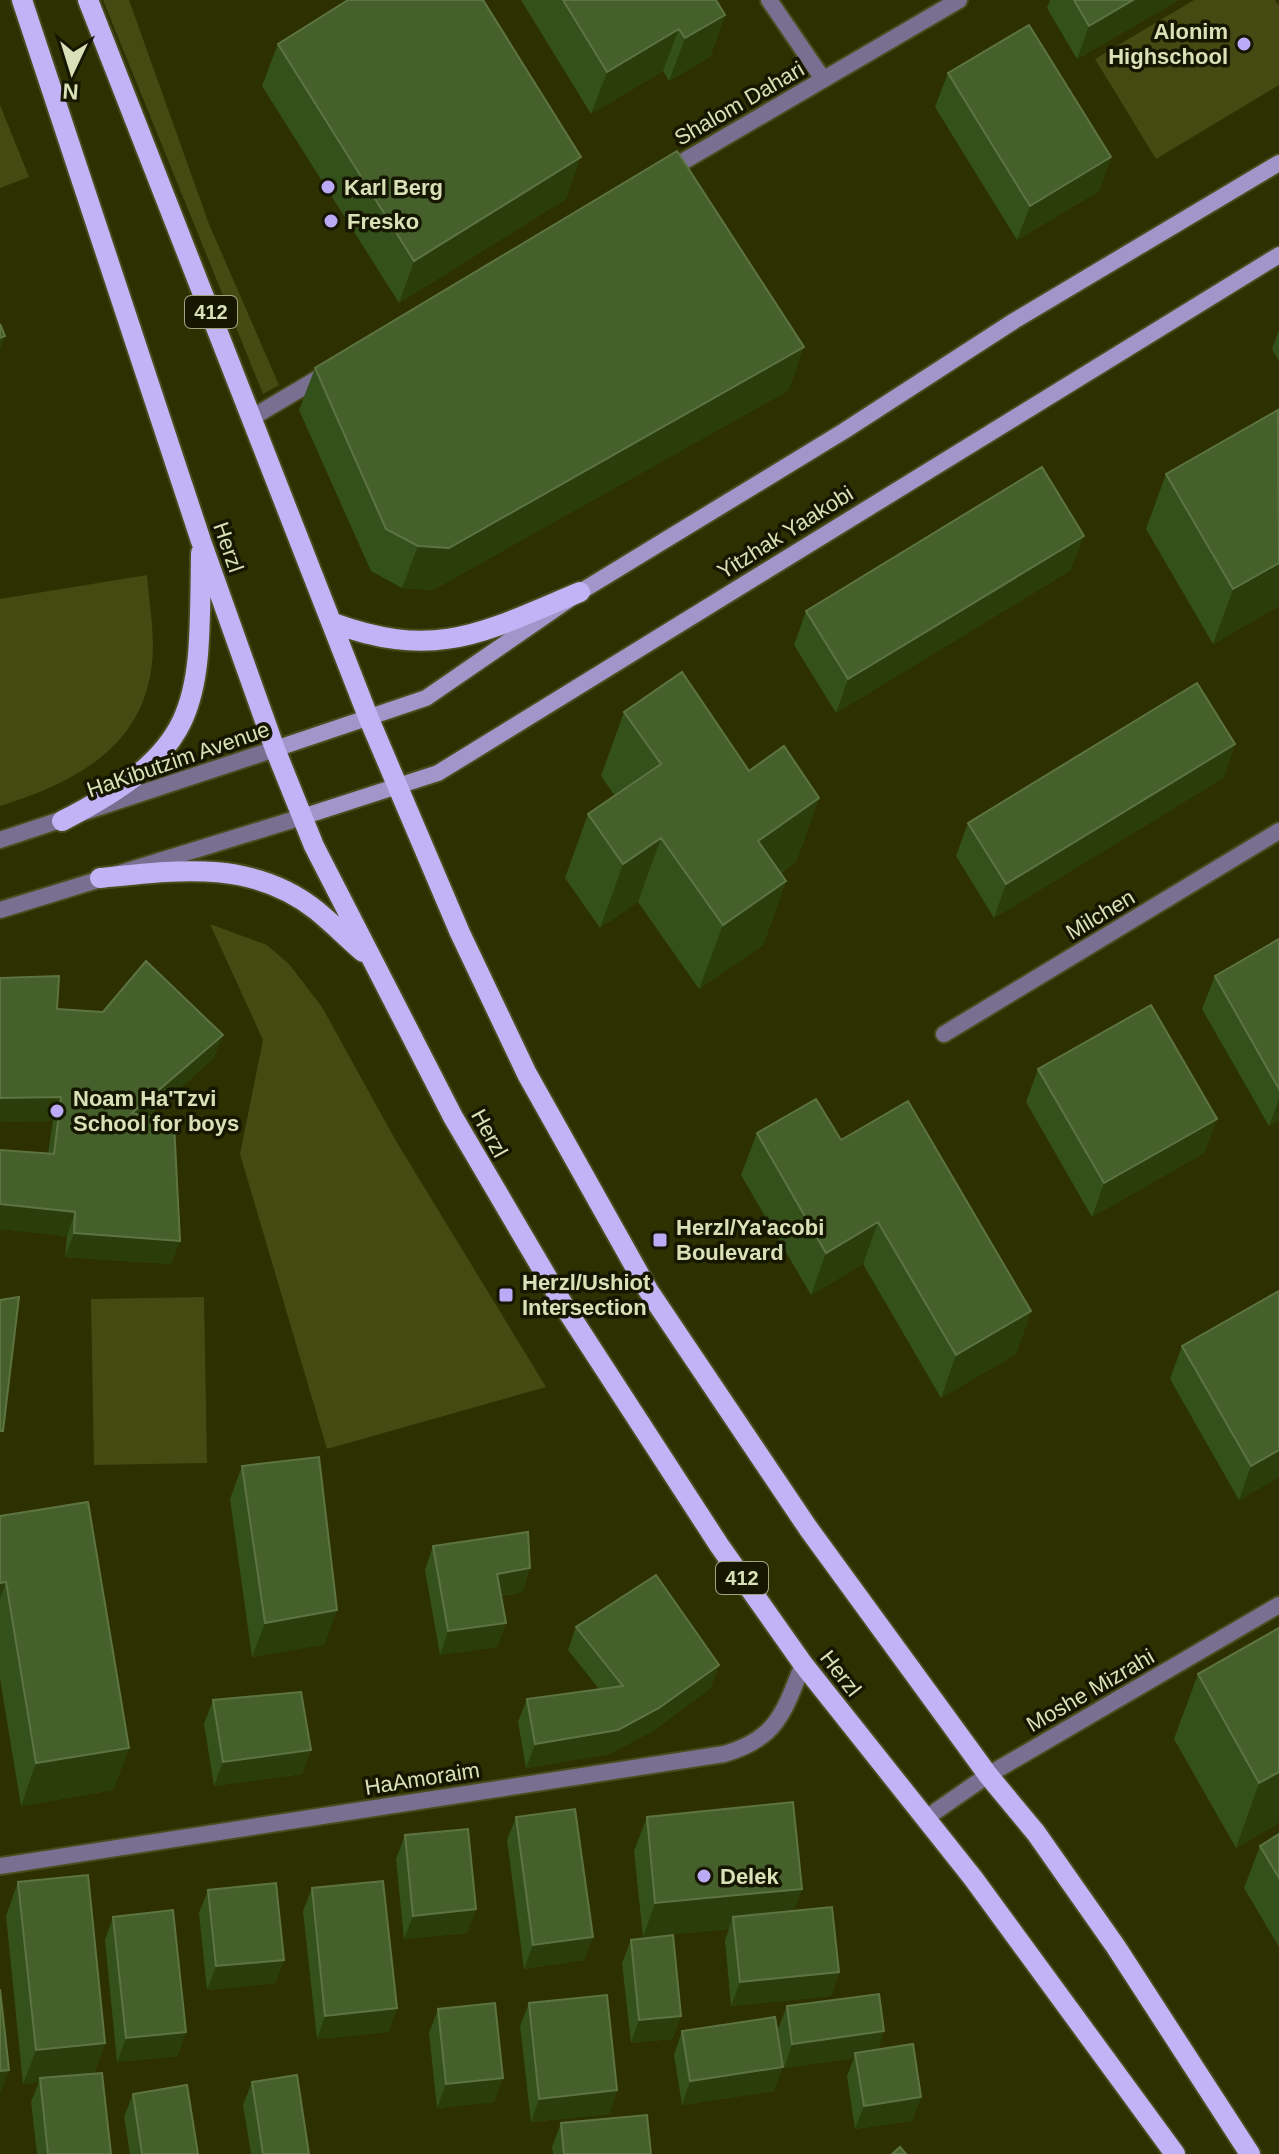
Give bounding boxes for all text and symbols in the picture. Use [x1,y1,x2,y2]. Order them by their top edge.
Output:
place label: Alonim Highschool [1108,19,1228,69]
north arrow [32,32,112,112]
marker: Alonim Highschool [1235,35,1253,53]
street label: Shalom Dahari [670,56,809,151]
text: N [62,78,79,104]
place label: Karl Berg [344,175,443,200]
marker: Karl Berg [319,178,337,196]
place label: Fresko [347,209,419,234]
marker: Fresko [322,212,340,230]
road number: 412 [185,296,237,328]
street label: Yitzhak Yaakobi [713,481,858,584]
street label: Herzl [208,519,249,576]
street label: HaKibutzim Avenue [84,716,273,802]
street label: Milchen [1061,884,1139,945]
place label: Noam Ha'Tzvi School for boys [73,1086,239,1136]
marker: Noam Ha'Tzvi School for boys [48,1102,66,1120]
street label: Herzl [466,1105,513,1162]
place label: Herzl/Ya'acobi Boulevard [676,1215,824,1265]
marker: Herzl/Ya'acobi Boulevard [651,1231,669,1249]
place label: Herzl/Ushiot Intersection [522,1270,651,1320]
marker: Herzl/Ushiot Intersection [497,1286,515,1304]
road number: 412 [716,1562,768,1594]
street label: Moshe Mizrahi [1022,1644,1158,1737]
street label: Herzl [815,1645,866,1701]
street label: HaAmoraim [363,1757,481,1800]
place label: Delek [720,1864,779,1889]
marker: Delek [695,1867,713,1885]

